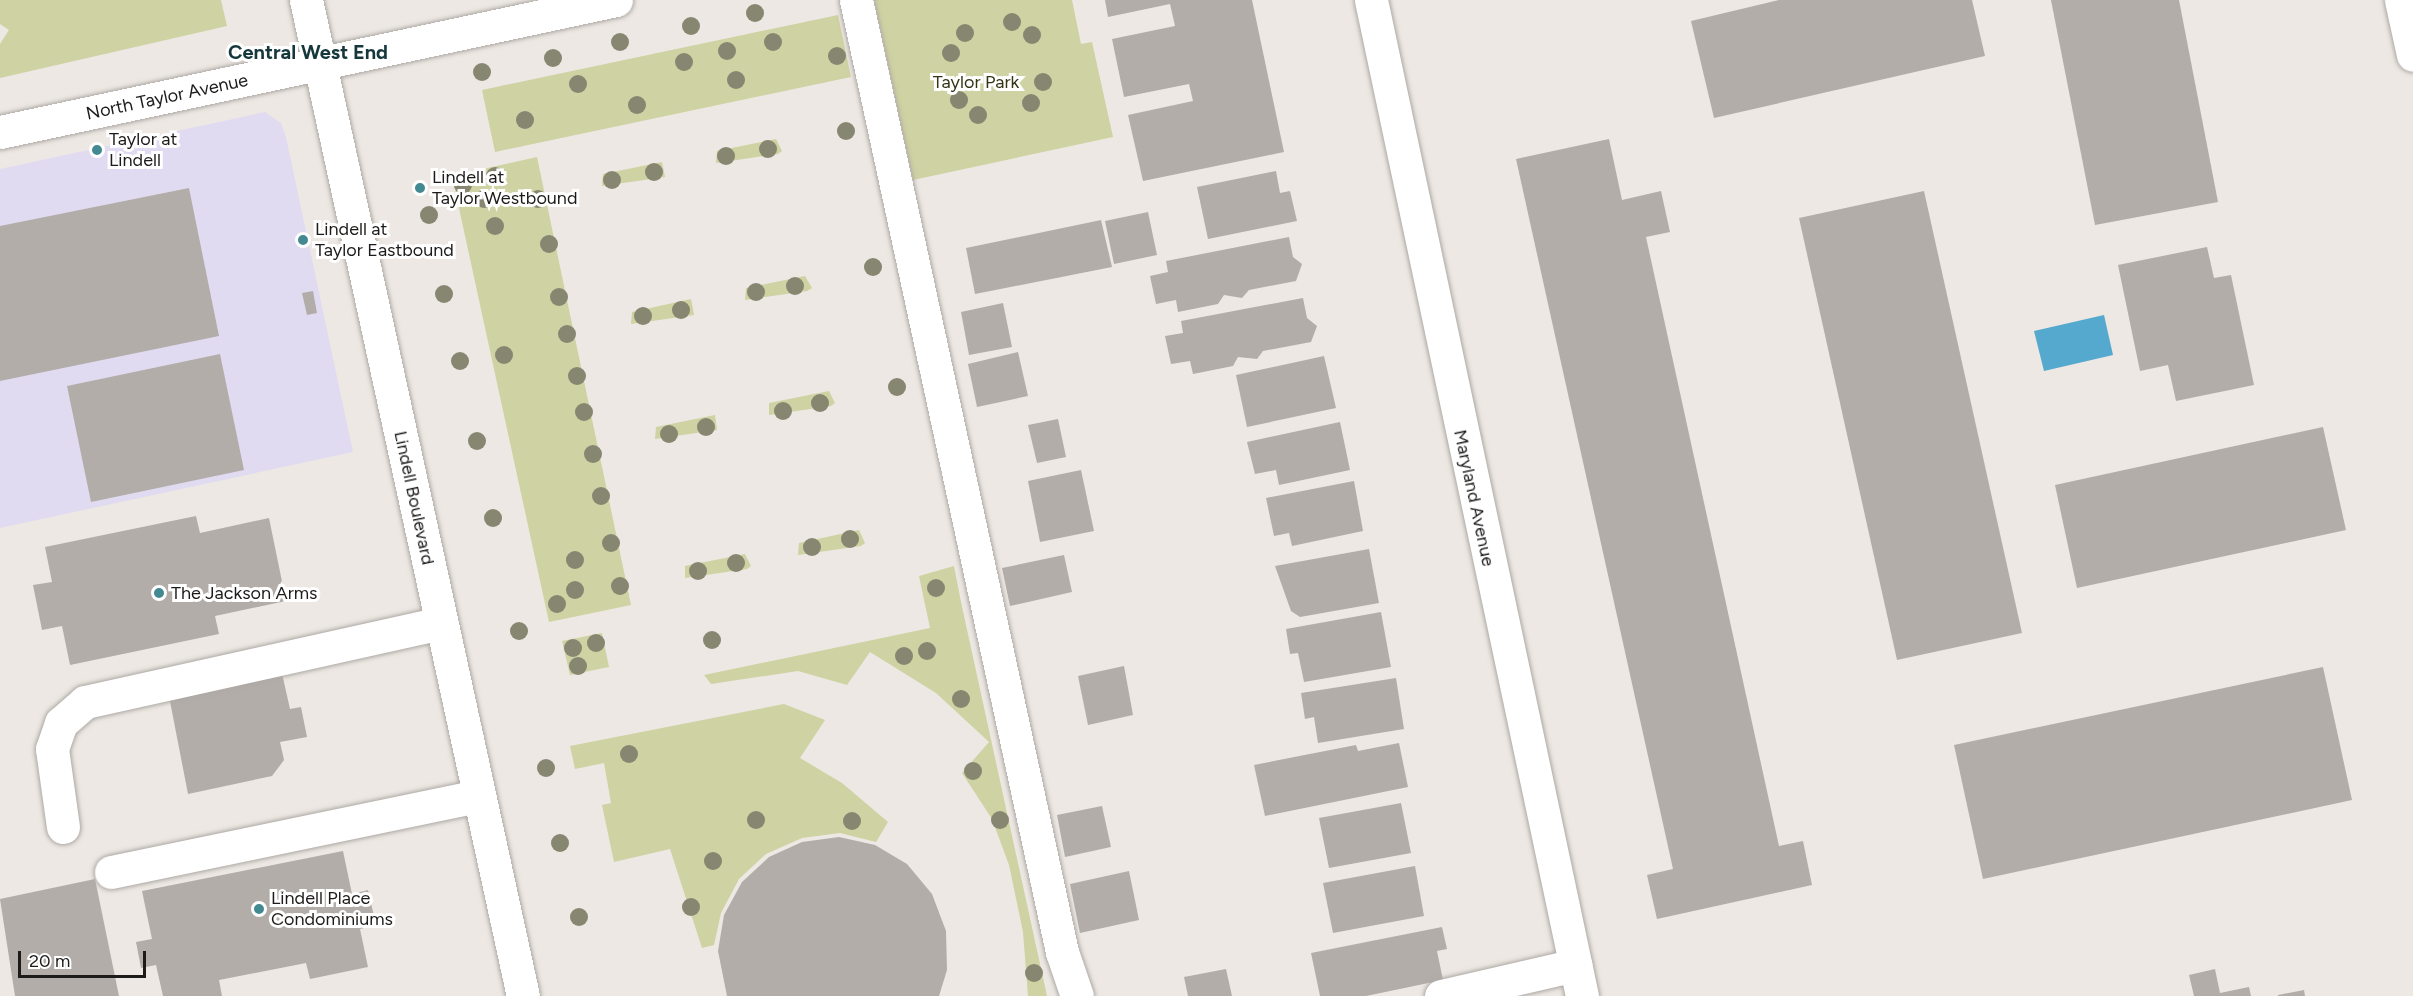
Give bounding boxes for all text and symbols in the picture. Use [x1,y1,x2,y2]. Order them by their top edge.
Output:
district label: Central West End [228,40,388,64]
street label: North Taylor Avenue [84,69,250,125]
park label: Taylor Park [933,71,1019,93]
place label: Taylor at Lindell [109,129,177,172]
marker: Taylor at Lindell [90,143,104,157]
place label: Lindell at Taylor Westbound [432,167,577,210]
marker: Lindell at Taylor Westbound [413,181,427,195]
place label: Lindell at Taylor Eastbound [315,219,454,262]
marker: Lindell at Taylor Eastbound [296,233,310,247]
street label: Maryland Avenue [1449,428,1499,568]
street label: Lindell Boulevard [389,429,439,567]
place label: The Jackson Arms [171,582,317,604]
marker: The Jackson Arms [152,586,166,600]
place label: Lindell Place Condominiums [271,888,393,930]
marker: Lindell Place Condominiums [252,902,266,916]
scale bar [21,939,148,977]
text: 20 m [29,950,70,972]

